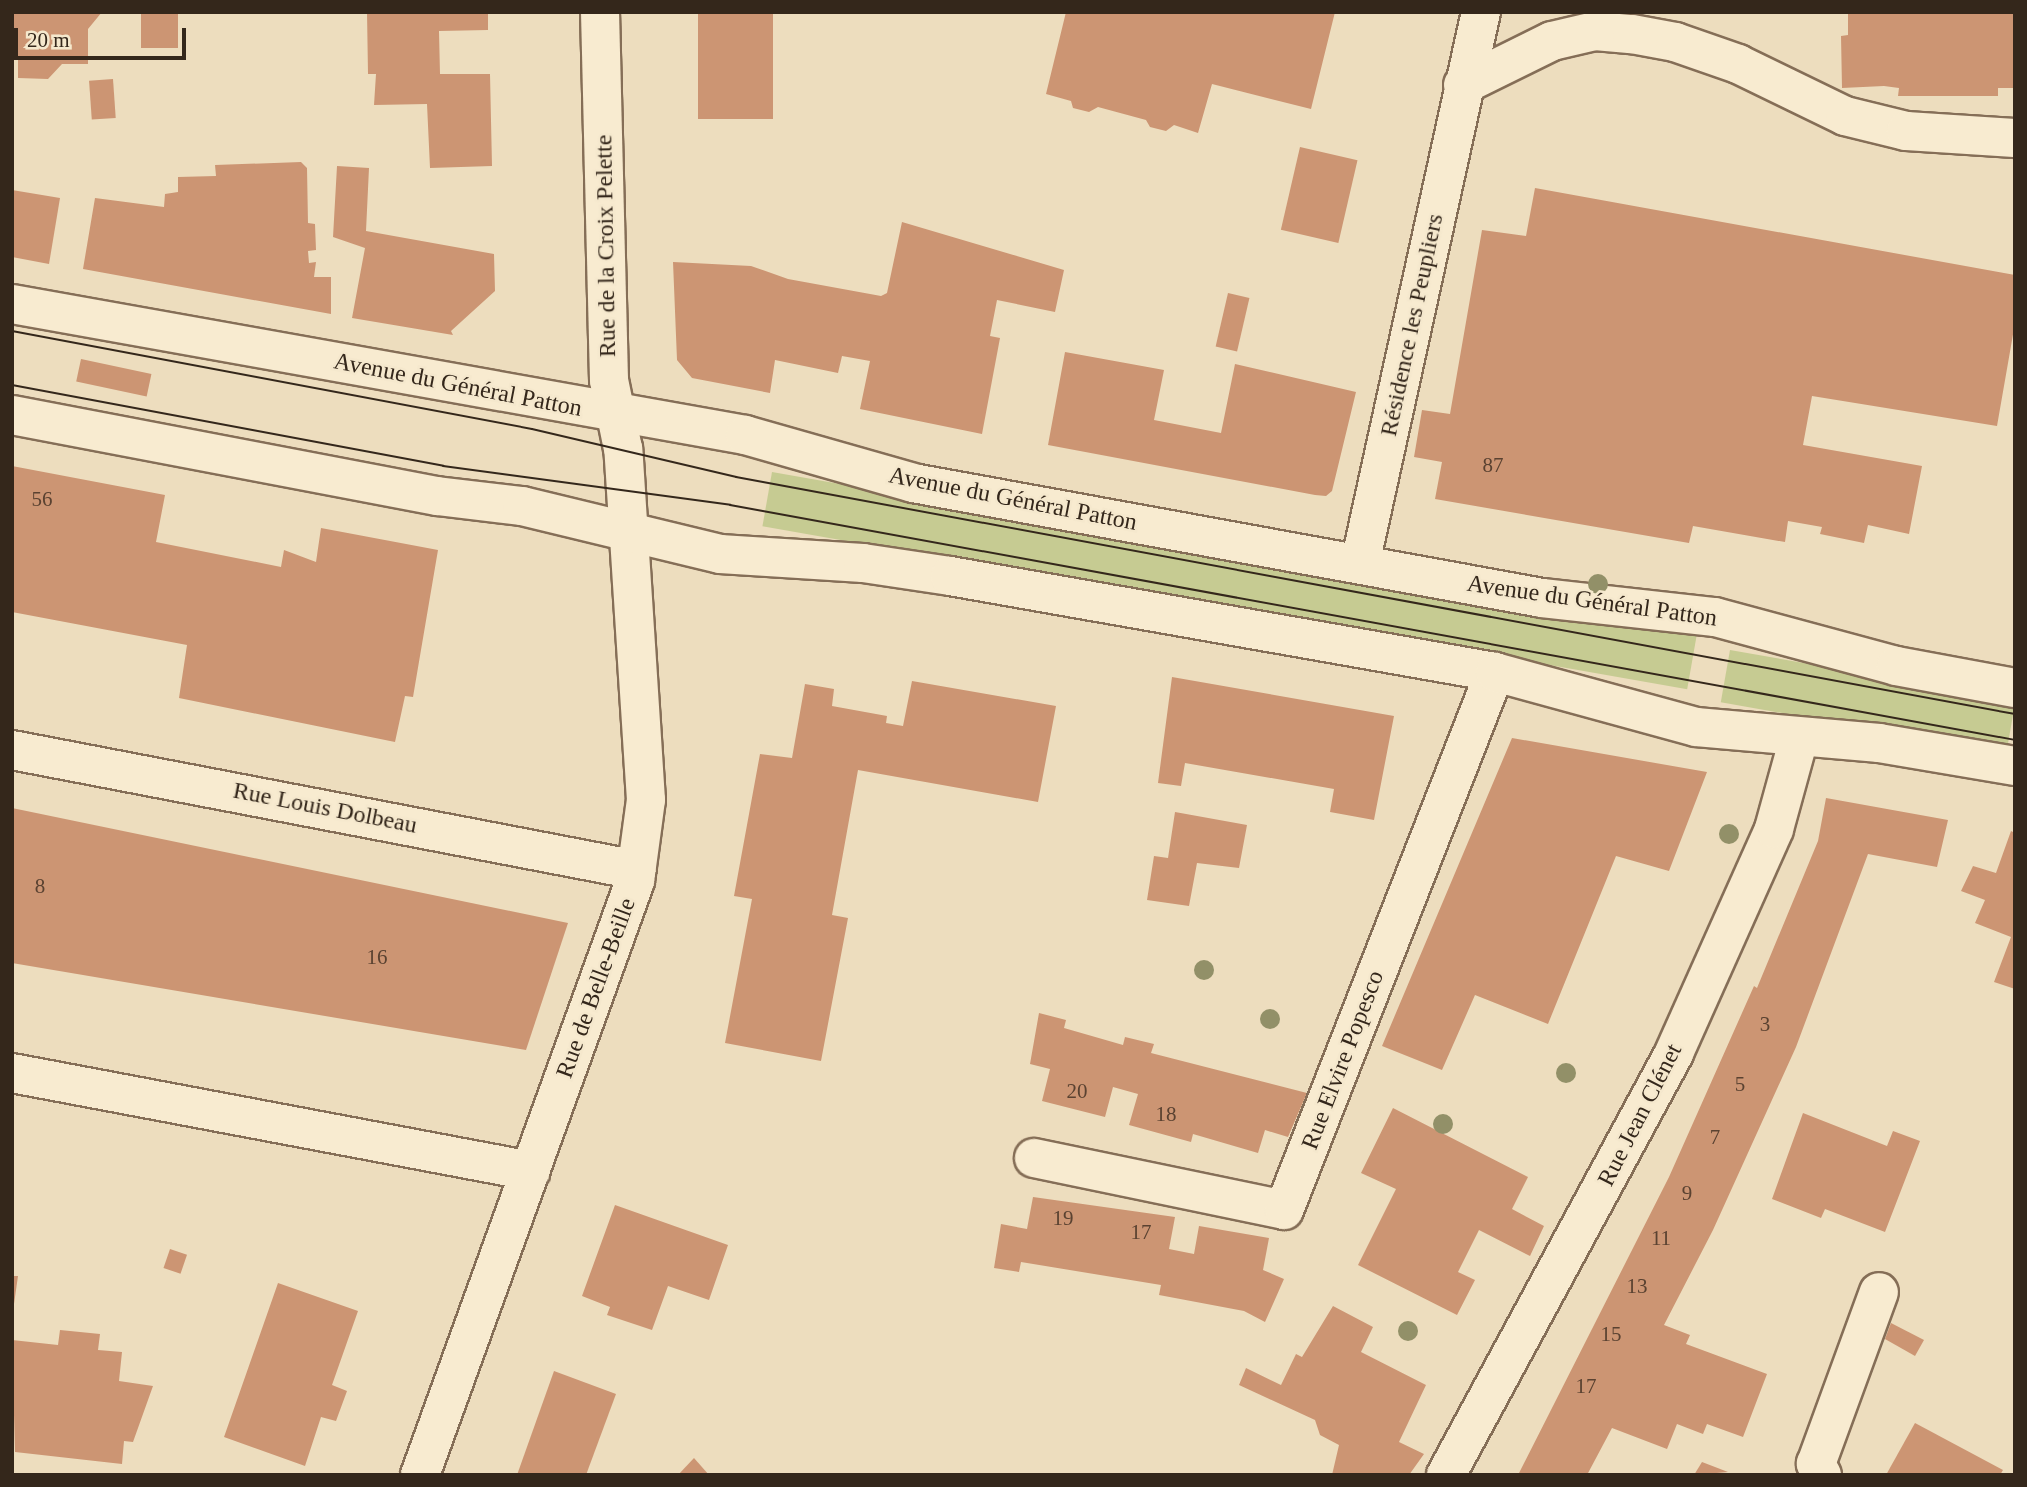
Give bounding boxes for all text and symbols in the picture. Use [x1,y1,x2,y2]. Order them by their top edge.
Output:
scale bar [18,14,189,58]
text: 20 m [27,28,70,52]
street label: Rue de la Croix Pelette [590,134,622,358]
street label: Résidence les Peupliers [1374,211,1450,439]
street label: Avenue du Général Patton [331,347,585,423]
house number: 87 [1482,452,1504,478]
street label: Avenue du Général Patton [886,461,1140,537]
house number: 56 [32,486,52,512]
street label: Avenue du Général Patton [1465,569,1719,633]
street label: Rue Louis Dolbeau [231,776,419,840]
house number: 8 [35,873,45,899]
street label: Rue de Belle-Beille [550,894,642,1082]
house number: 16 [366,944,388,970]
street label: Rue Elvire Popesco [1296,966,1390,1154]
house number: 3 [1760,1011,1770,1037]
street label: Rue Jean Clénet [1592,1039,1688,1191]
house number: 5 [1735,1071,1745,1097]
house number: 20 [1066,1078,1088,1104]
house number: 18 [1156,1101,1176,1127]
house number: 7 [1710,1124,1720,1150]
house number: 9 [1682,1180,1692,1206]
house number: 19 [1052,1205,1074,1231]
house number: 17 [1130,1219,1152,1245]
house number: 11 [1651,1225,1671,1251]
house number: 13 [1626,1273,1648,1299]
house number: 15 [1600,1321,1622,1347]
house number: 17 [1576,1373,1596,1399]

